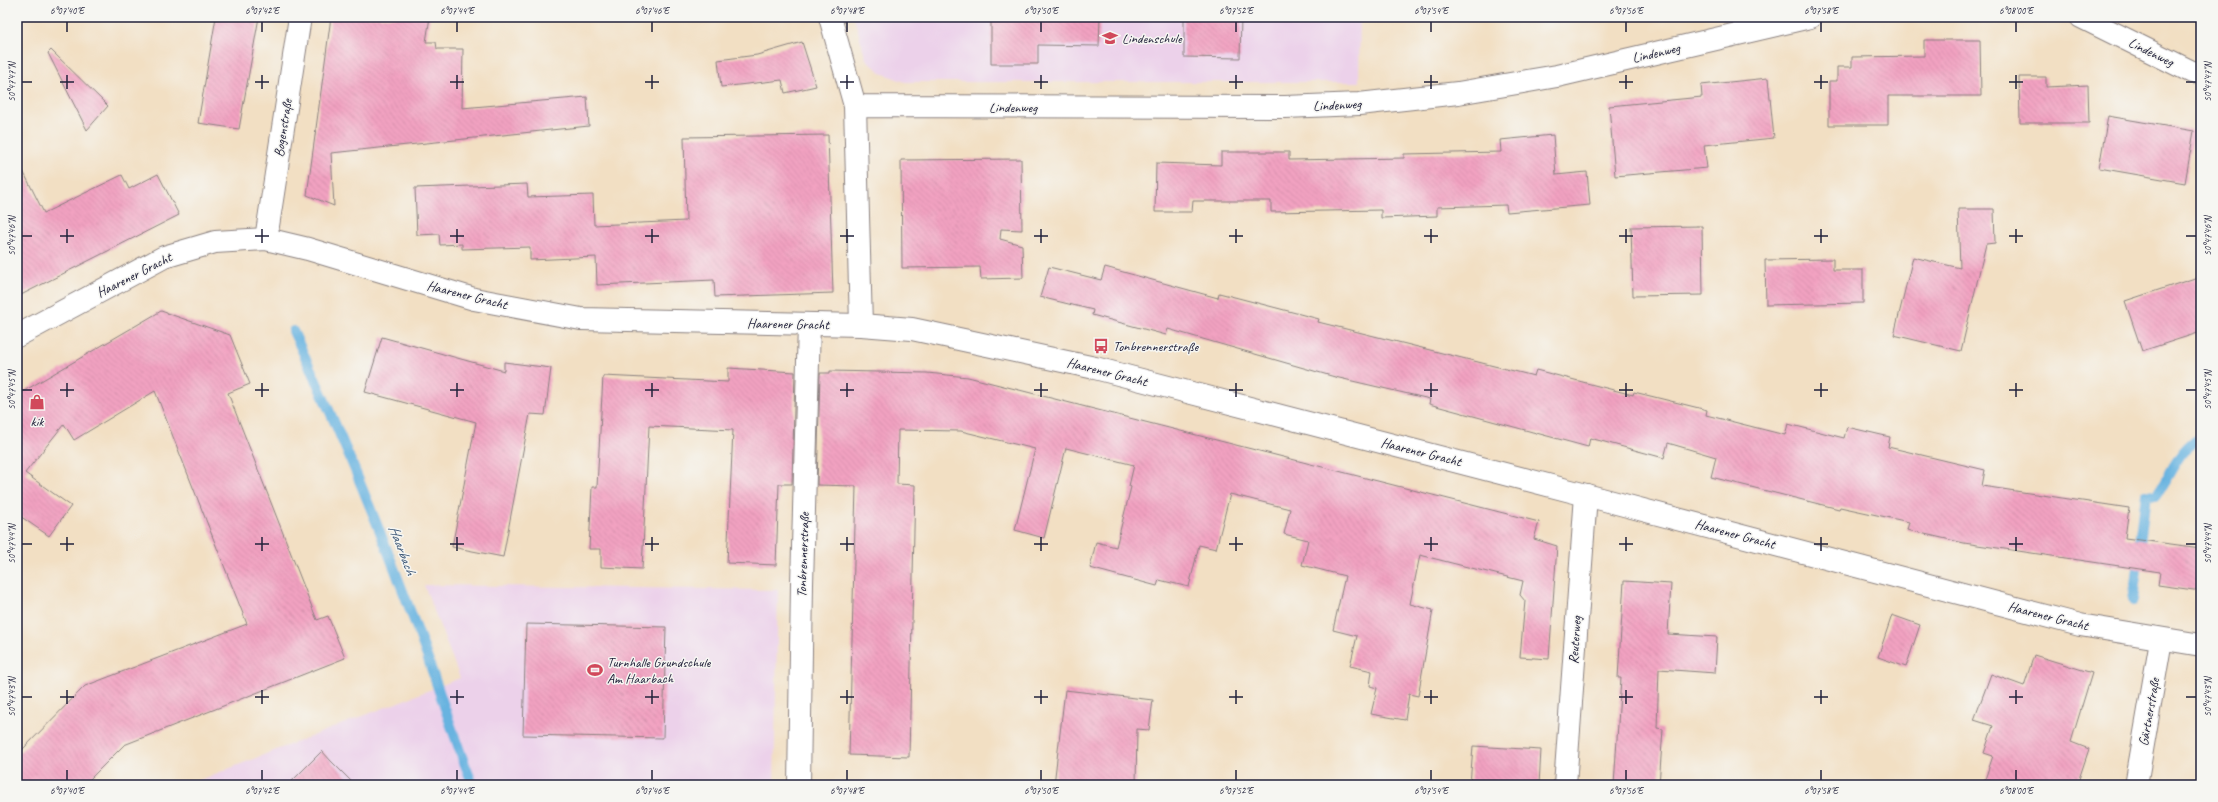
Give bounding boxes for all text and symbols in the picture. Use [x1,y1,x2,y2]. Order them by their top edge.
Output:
text: 6°07'40"E [50,4,86,17]
text: 6°07'42"E [245,4,281,17]
text: 6°07'44"E [440,4,476,17]
text: 6°07'46"E [635,4,671,17]
text: 6°07'48"E [830,4,866,17]
text: 6°07'50"E [1024,4,1060,17]
text: 6°07'52"E [1219,4,1255,17]
text: 6°07'54"E [1414,4,1450,17]
text: 6°07'56"E [1609,4,1645,17]
text: 6°07'58"E [1804,4,1840,17]
text: 6°08'00"E [1999,4,2035,17]
school or university icon: Lindenschule [1101,29,1119,47]
place label: Lindenschule [1122,30,1183,47]
street label: Lindenweg [2126,34,2177,71]
street label: Lindenweg [1631,39,1682,67]
text: 50°47'47"N [5,60,18,102]
text: 50°47'47"N [2201,60,2214,102]
street label: Lindenweg [1313,95,1363,115]
street label: Bogenstraße [270,96,296,158]
street label: Lindenweg [989,99,1038,116]
text: 50°47'46"N [5,214,18,256]
text: 50°47'46"N [2201,214,2214,256]
street label: Haarener Gracht [94,248,176,301]
street label: Haarener Gracht [425,277,510,313]
street label: Haarener Gracht [747,315,830,333]
bus stop icon: Tonbrennerstraße [1092,337,1110,355]
place label: Tonbrennerstraße [1113,338,1199,355]
street label: Haarener Gracht [1065,354,1150,390]
text: 50°47'45"N [5,368,18,410]
text: 50°47'45"N [2201,368,2214,410]
shop icon: kik [28,393,46,411]
place label: kik [31,413,44,430]
street label: Haarener Gracht [1379,434,1464,470]
street label: Tonbrennerstraße [793,511,813,598]
street label: Haarener Gracht [1693,515,1778,553]
text: 50°47'44"N [5,522,18,564]
water label: Haarbach [384,522,420,578]
text: 50°47'44"N [2201,522,2214,564]
street label: Haarener Gracht [2006,598,2091,634]
street label: Reuterweg [1565,614,1585,665]
place label: Turnhalle Grundschule Am Haarbach [607,654,712,687]
sports icon: Turnhalle Grundschule Am Haarbach [586,661,604,679]
text: 50°47'43"N [5,675,18,717]
street label: Gärtnerstraße [2135,675,2164,747]
text: 50°47'43"N [2201,675,2214,717]
text: 6°07'40"E [50,784,86,797]
text: 6°07'42"E [245,784,281,797]
text: 6°07'44"E [440,784,476,797]
text: 6°07'46"E [635,784,671,797]
text: 6°07'48"E [830,784,866,797]
text: 6°07'50"E [1024,784,1060,797]
text: 6°07'52"E [1219,784,1255,797]
text: 6°07'54"E [1414,784,1450,797]
text: 6°07'56"E [1609,784,1645,797]
text: 6°07'58"E [1804,784,1840,797]
text: 6°08'00"E [1999,784,2035,797]

